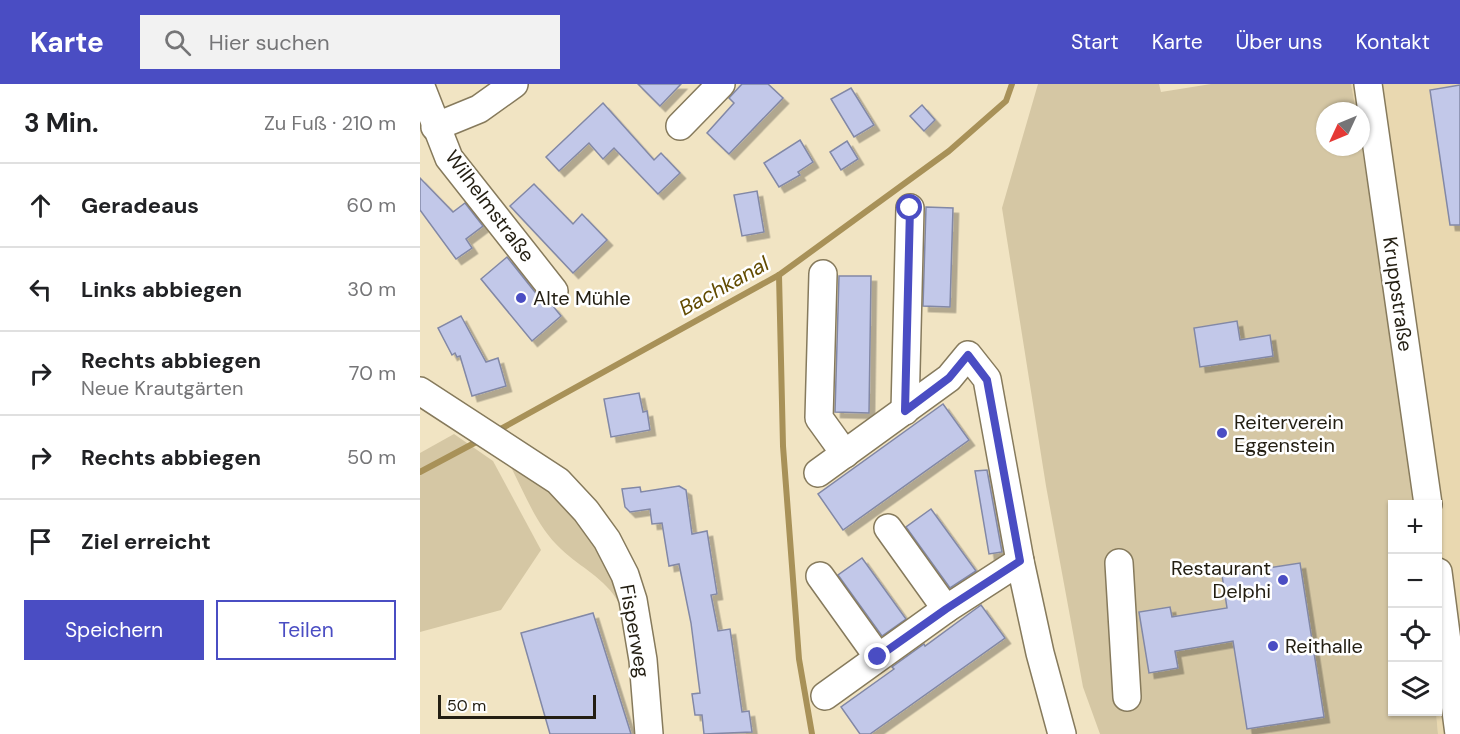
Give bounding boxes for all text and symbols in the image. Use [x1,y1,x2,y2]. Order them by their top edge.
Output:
search box [140,15,560,69]
text: Karte [30,24,104,61]
icon: search [161,26,194,59]
text: Hier suchen [209,28,330,57]
text: Start [1071,28,1119,56]
text: Karte [1152,28,1203,56]
text: Über uns [1236,28,1322,56]
text: Kontakt [1355,28,1430,56]
north arrow [1316,102,1370,156]
text: 3 Min. [24,106,99,140]
text: Zu Fuß · 210 m [264,110,396,136]
street label: Wilhelmstraße [439,145,541,267]
icon: ahead [24,189,57,222]
text: Geradeaus [81,191,199,220]
text: 60 m [347,192,396,218]
route start [896,194,922,220]
street label: Kruppstraße [1377,235,1419,353]
water label: Bachkanal [674,250,774,322]
icon: left [24,273,57,306]
text: Links abbiegen [81,275,242,304]
text: 30 m [347,276,396,302]
place label: Alte Mühle [533,285,631,311]
marker: Alte Mühle [514,291,528,305]
text: Rechts abbiegen [81,346,261,375]
icon: right [24,357,57,390]
text: 70 m [349,360,396,386]
text: Neue Krautgärten [81,375,243,401]
place label: Reiterverein Eggenstein [1234,409,1344,458]
marker: Reiterverein Eggenstein [1215,426,1229,440]
icon: right [24,441,57,474]
text: Rechts abbiegen [81,443,261,472]
text: 50 m [347,444,396,470]
map controls [1388,500,1442,716]
button: + [1388,500,1442,554]
icon: arrive [24,525,57,558]
text: Ziel erreicht [81,527,211,556]
button: − [1388,554,1442,608]
place label: Restaurant Delphi [1171,555,1271,604]
marker: Restaurant Delphi [1276,573,1290,587]
street label: Fisperweg [614,582,656,680]
button: Speichern [24,600,204,660]
button: Teilen [216,600,396,660]
button: locate [1388,608,1442,662]
place label: Reithalle [1285,633,1363,659]
marker: Reithalle [1266,639,1280,653]
route end [864,643,890,669]
button: layers [1388,662,1442,716]
scale bar [438,692,596,720]
text: 50 m [447,695,486,716]

